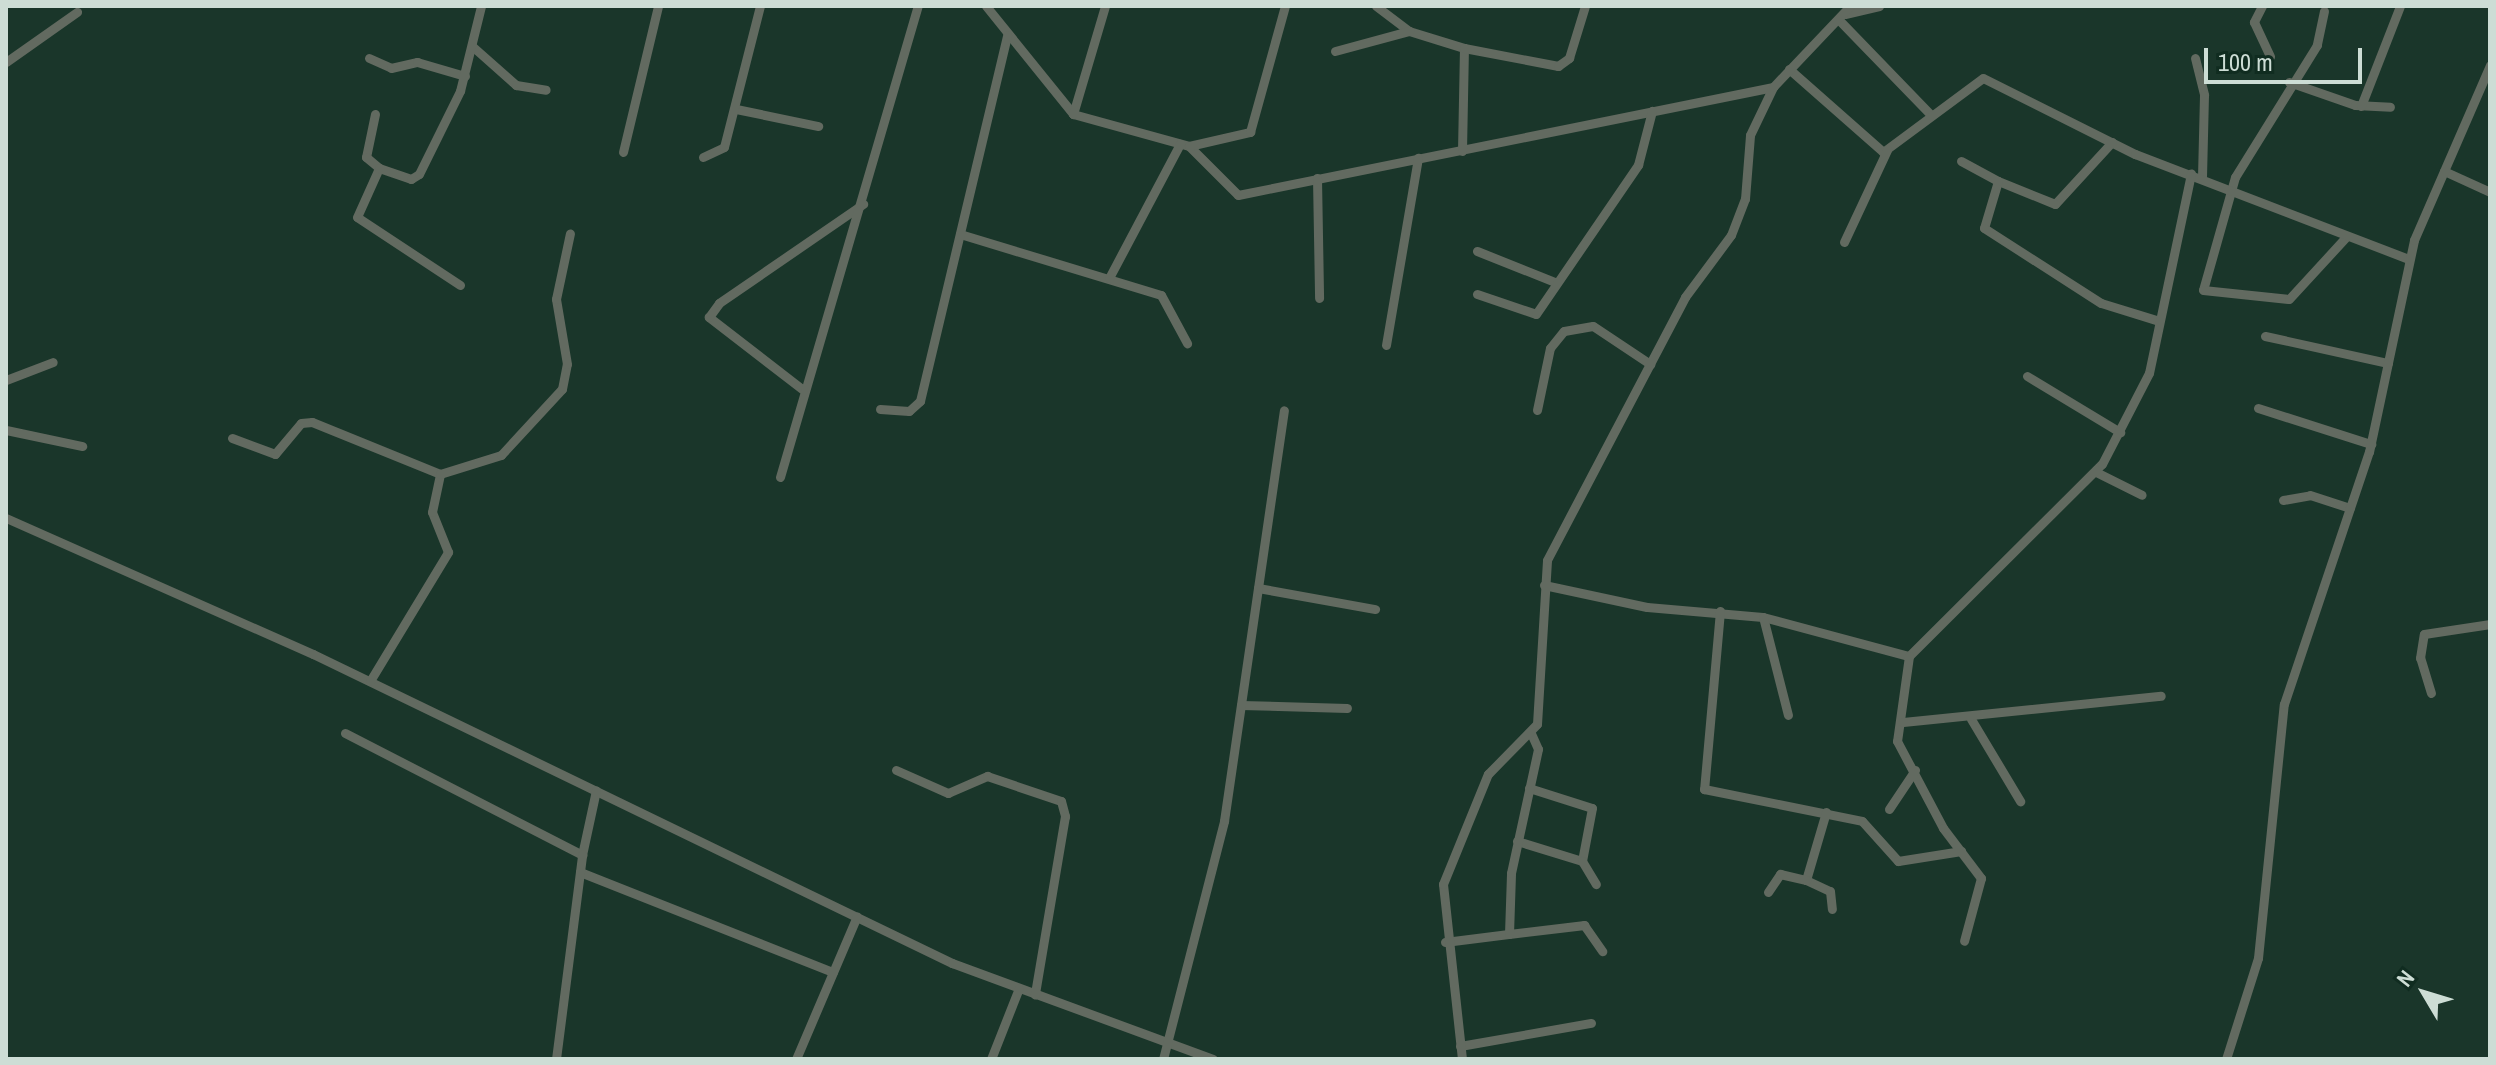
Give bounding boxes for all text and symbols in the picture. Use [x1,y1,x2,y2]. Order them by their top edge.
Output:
scale bar [2208,32,2366,82]
text: 100 m [2218,46,2273,78]
north arrow [2384,953,2464,1033]
text: N [2389,964,2421,993]

